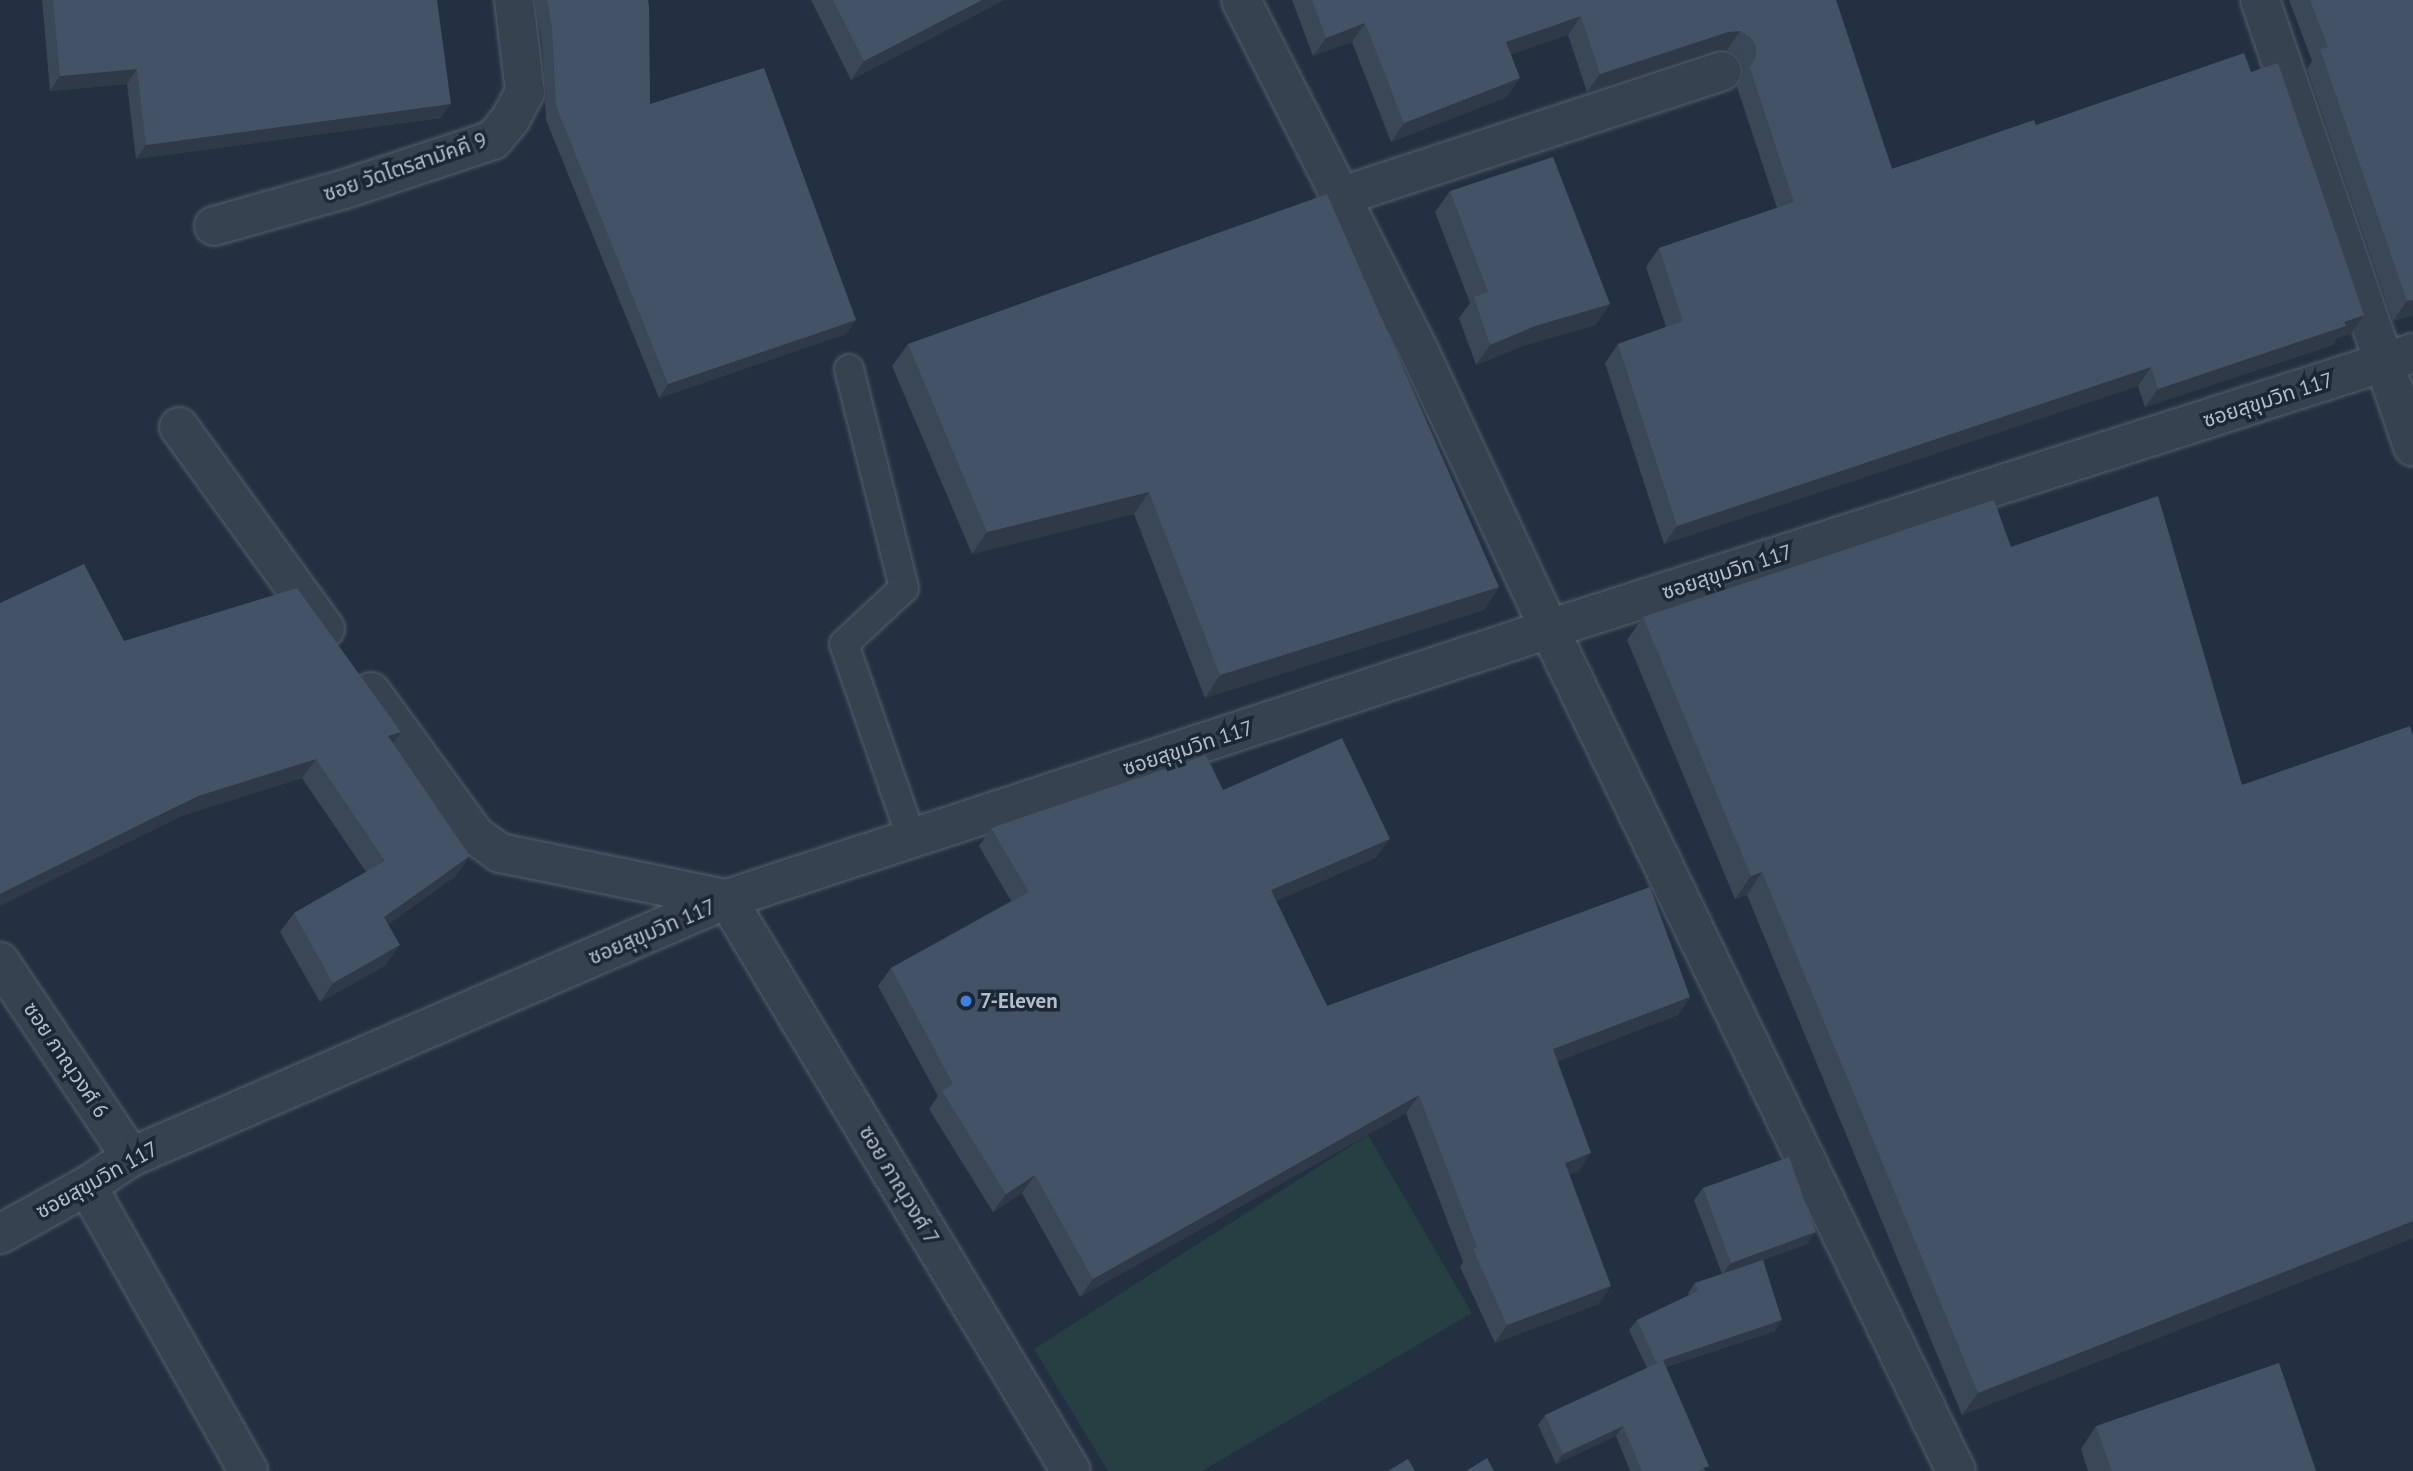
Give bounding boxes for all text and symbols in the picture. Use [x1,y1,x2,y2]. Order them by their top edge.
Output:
street label: ซอย วัดไตรสามัคคี 9 [320,127,490,207]
street label: ซอยสุขุมวิท 117 [2200,367,2336,433]
street label: ซอยสุขุมวิท 117 [1659,539,1795,605]
street label: ซอยสุขุมวิท 117 [1120,715,1256,781]
street label: ซอยสุขุมวิท 117 [585,894,719,970]
place label: 7-Eleven [980,988,1058,1014]
marker: 7-Eleven [958,993,974,1009]
street label: ซอย ภาณุวงศ์ 6 [18,997,114,1123]
street label: ซอย ภาณุวงศ์ 7 [854,1121,944,1249]
street label: ซอยสุขุมวิท 117 [32,1136,162,1224]

